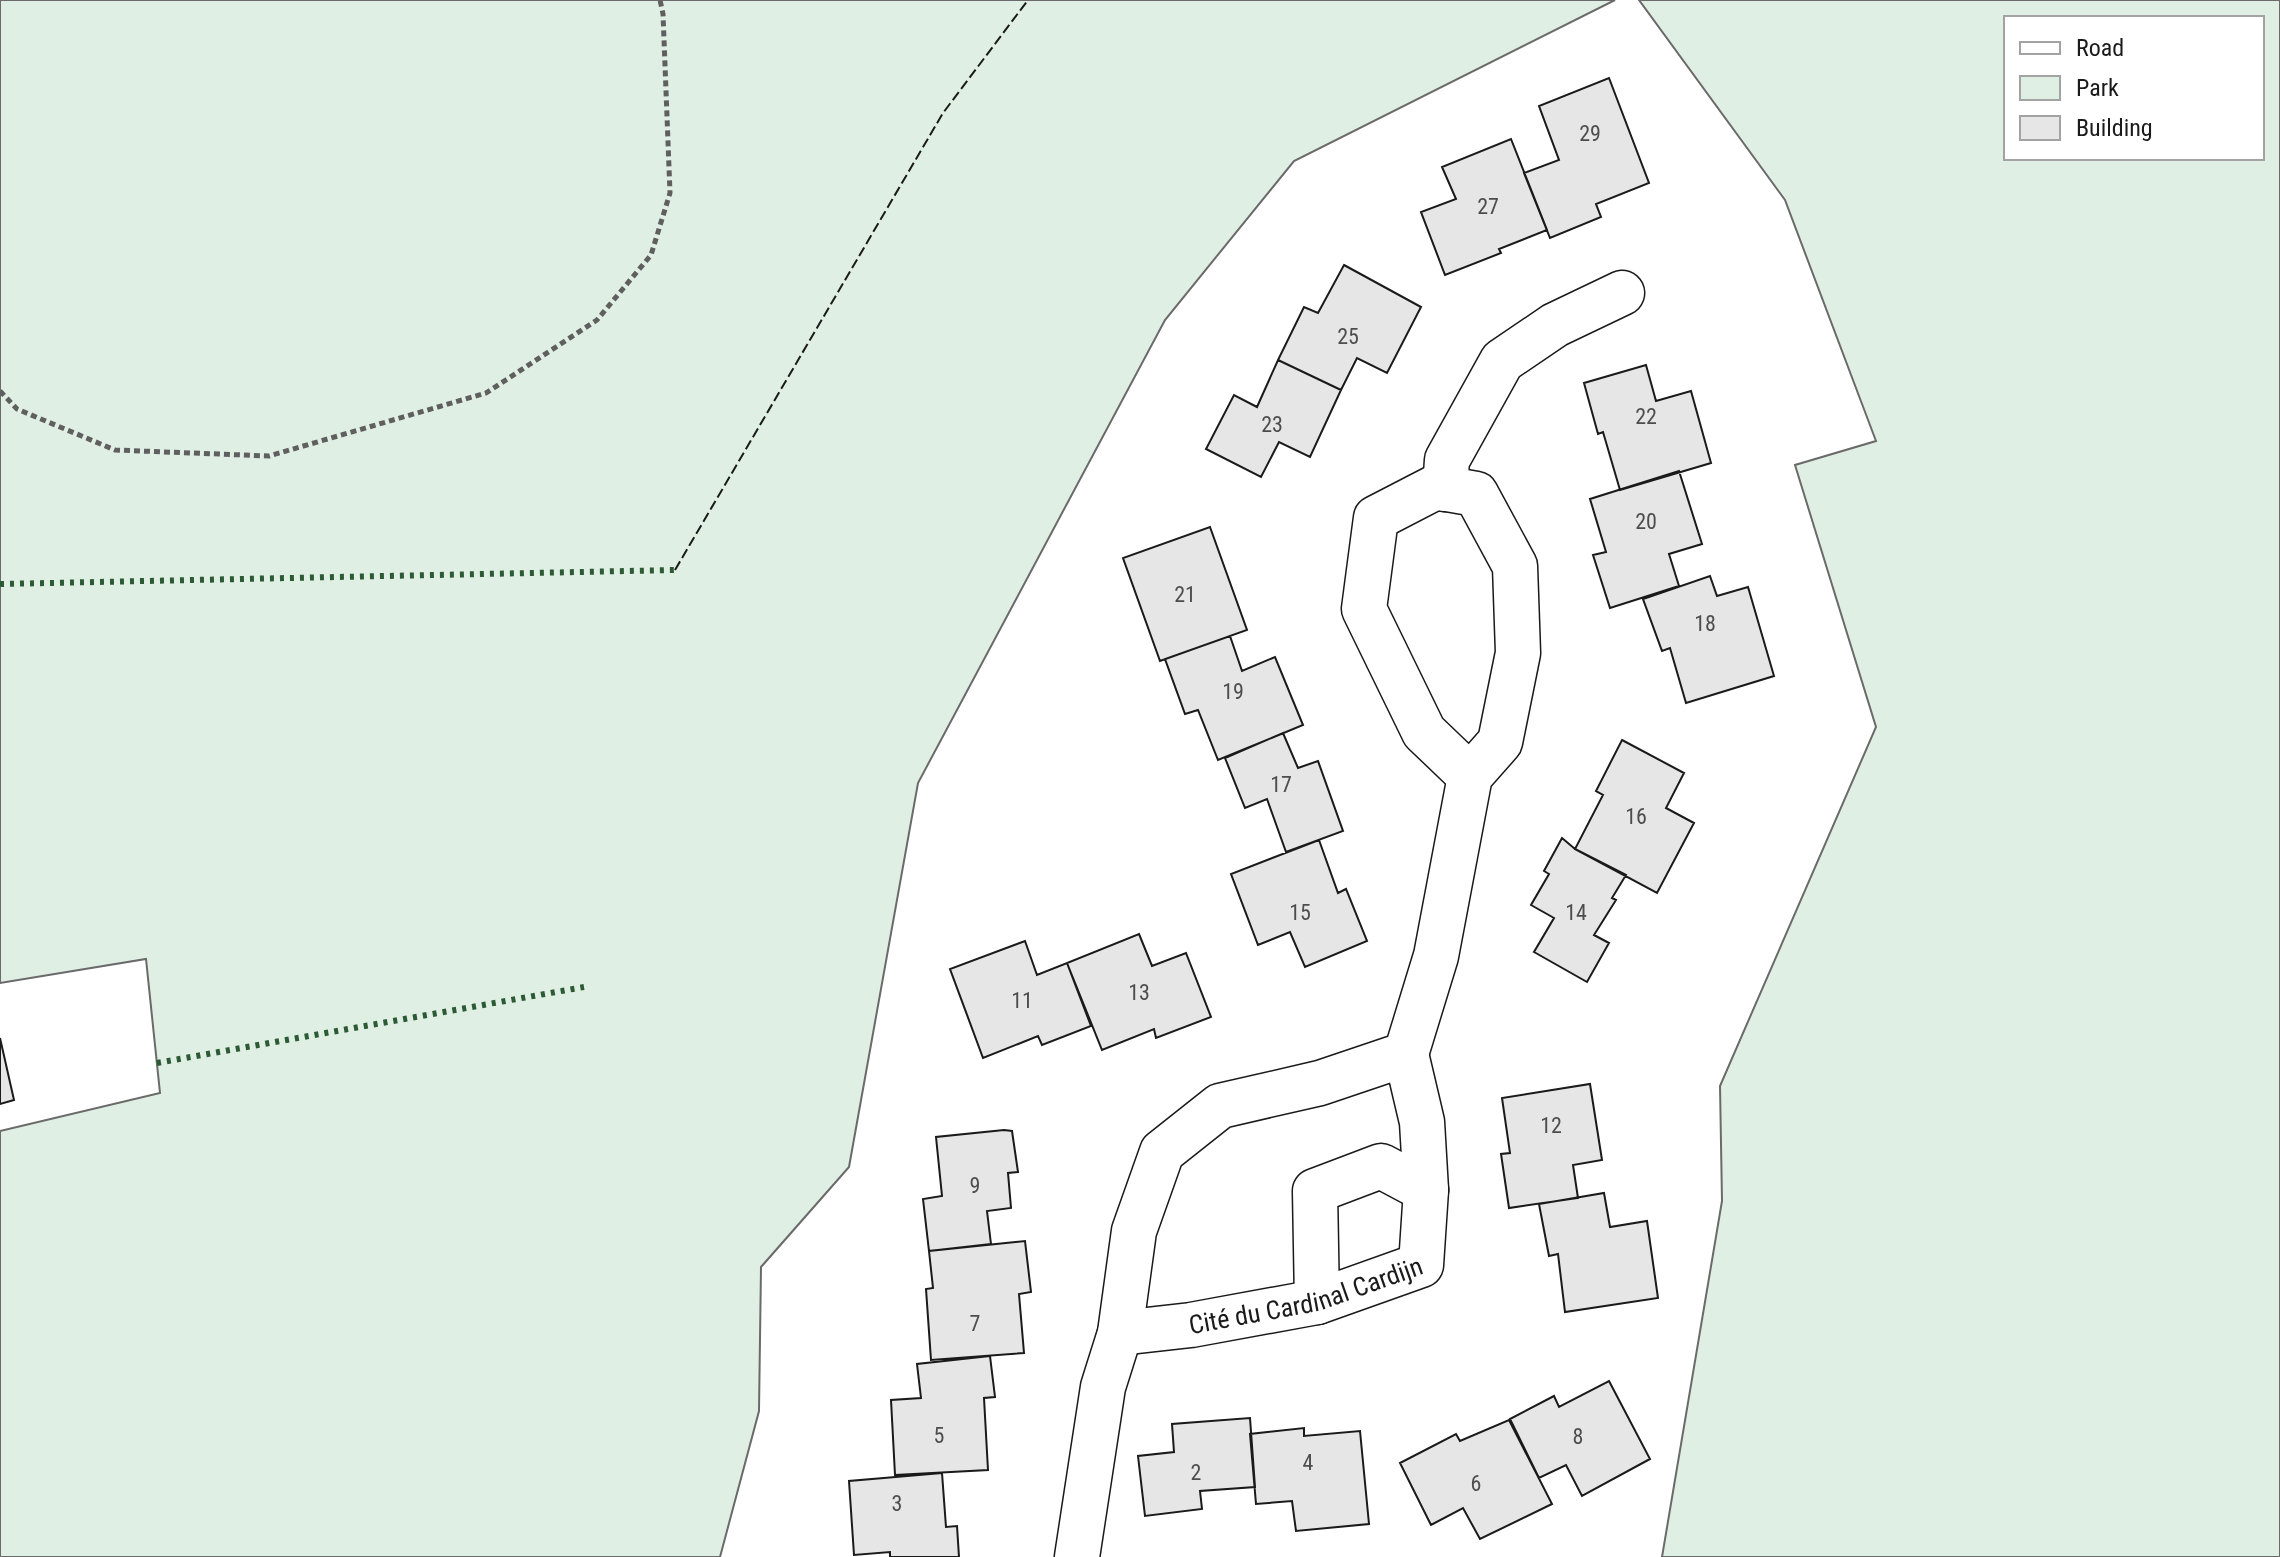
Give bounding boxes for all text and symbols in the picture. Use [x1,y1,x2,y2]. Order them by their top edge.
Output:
legend [2004,16,2264,160]
text: Road [2076,34,2124,62]
text: Park [2076,74,2119,102]
text: Building [2076,114,2153,142]
house number: 29 [1579,121,1601,146]
house number: 27 [1477,194,1499,219]
house number: 25 [1337,324,1359,349]
house number: 22 [1635,404,1657,429]
house number: 23 [1261,412,1283,437]
house number: 20 [1635,509,1657,534]
house number: 21 [1174,582,1196,607]
house number: 18 [1694,611,1716,636]
house number: 19 [1222,679,1244,704]
house number: 17 [1270,772,1292,797]
house number: 16 [1625,804,1647,829]
house number: 15 [1289,900,1311,925]
house number: 14 [1565,900,1587,925]
house number: 13 [1128,980,1150,1005]
house number: 11 [1011,988,1033,1013]
house number: 12 [1540,1113,1562,1138]
house number: 9 [970,1173,980,1198]
street label: Cité du Cardinal Cardijn [1186,1251,1427,1340]
house number: 7 [970,1311,980,1336]
house number: 5 [934,1423,944,1448]
house number: 8 [1573,1424,1583,1449]
house number: 4 [1303,1450,1314,1475]
house number: 2 [1191,1460,1201,1485]
house number: 6 [1471,1471,1481,1496]
house number: 3 [892,1491,902,1516]

